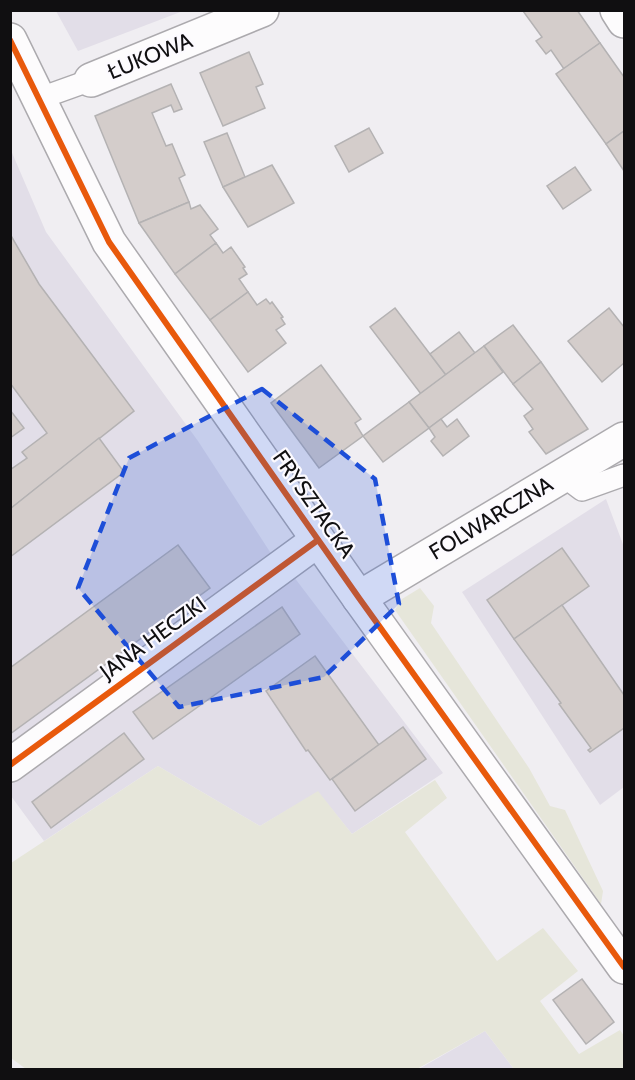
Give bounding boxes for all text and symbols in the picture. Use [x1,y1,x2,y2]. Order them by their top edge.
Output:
street label: ŁUKOWA [104,27,197,85]
street label: FRYSZTACKA [267,445,361,563]
street label: FOLWARCZNA [424,470,558,566]
street label: JANA HECZKI [94,591,211,686]

